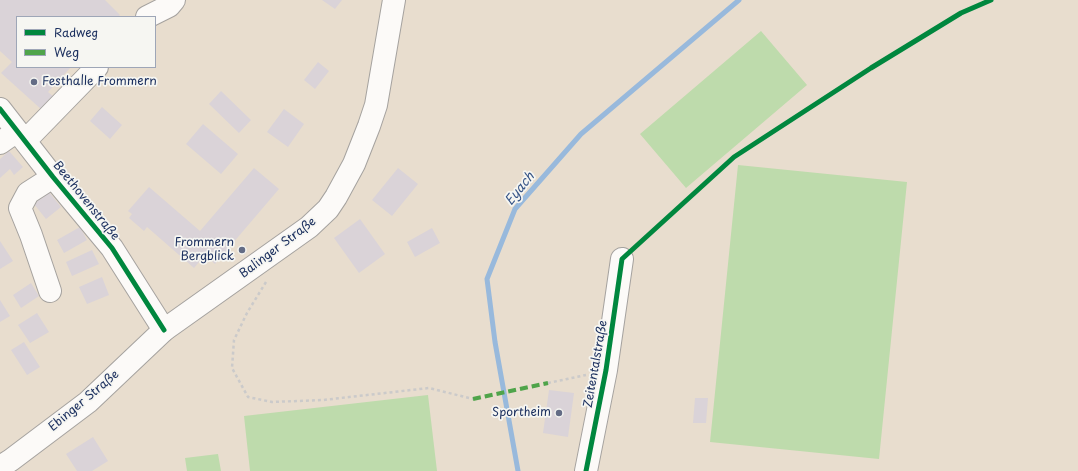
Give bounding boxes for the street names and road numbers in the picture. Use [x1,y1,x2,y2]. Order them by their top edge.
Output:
street label: Beethovenstraße [50,159,122,243]
street label: Balinger Straße [237,215,319,281]
street label: Zeitentalstraße [581,319,611,409]
street label: Ebinger Straße [46,367,122,435]

